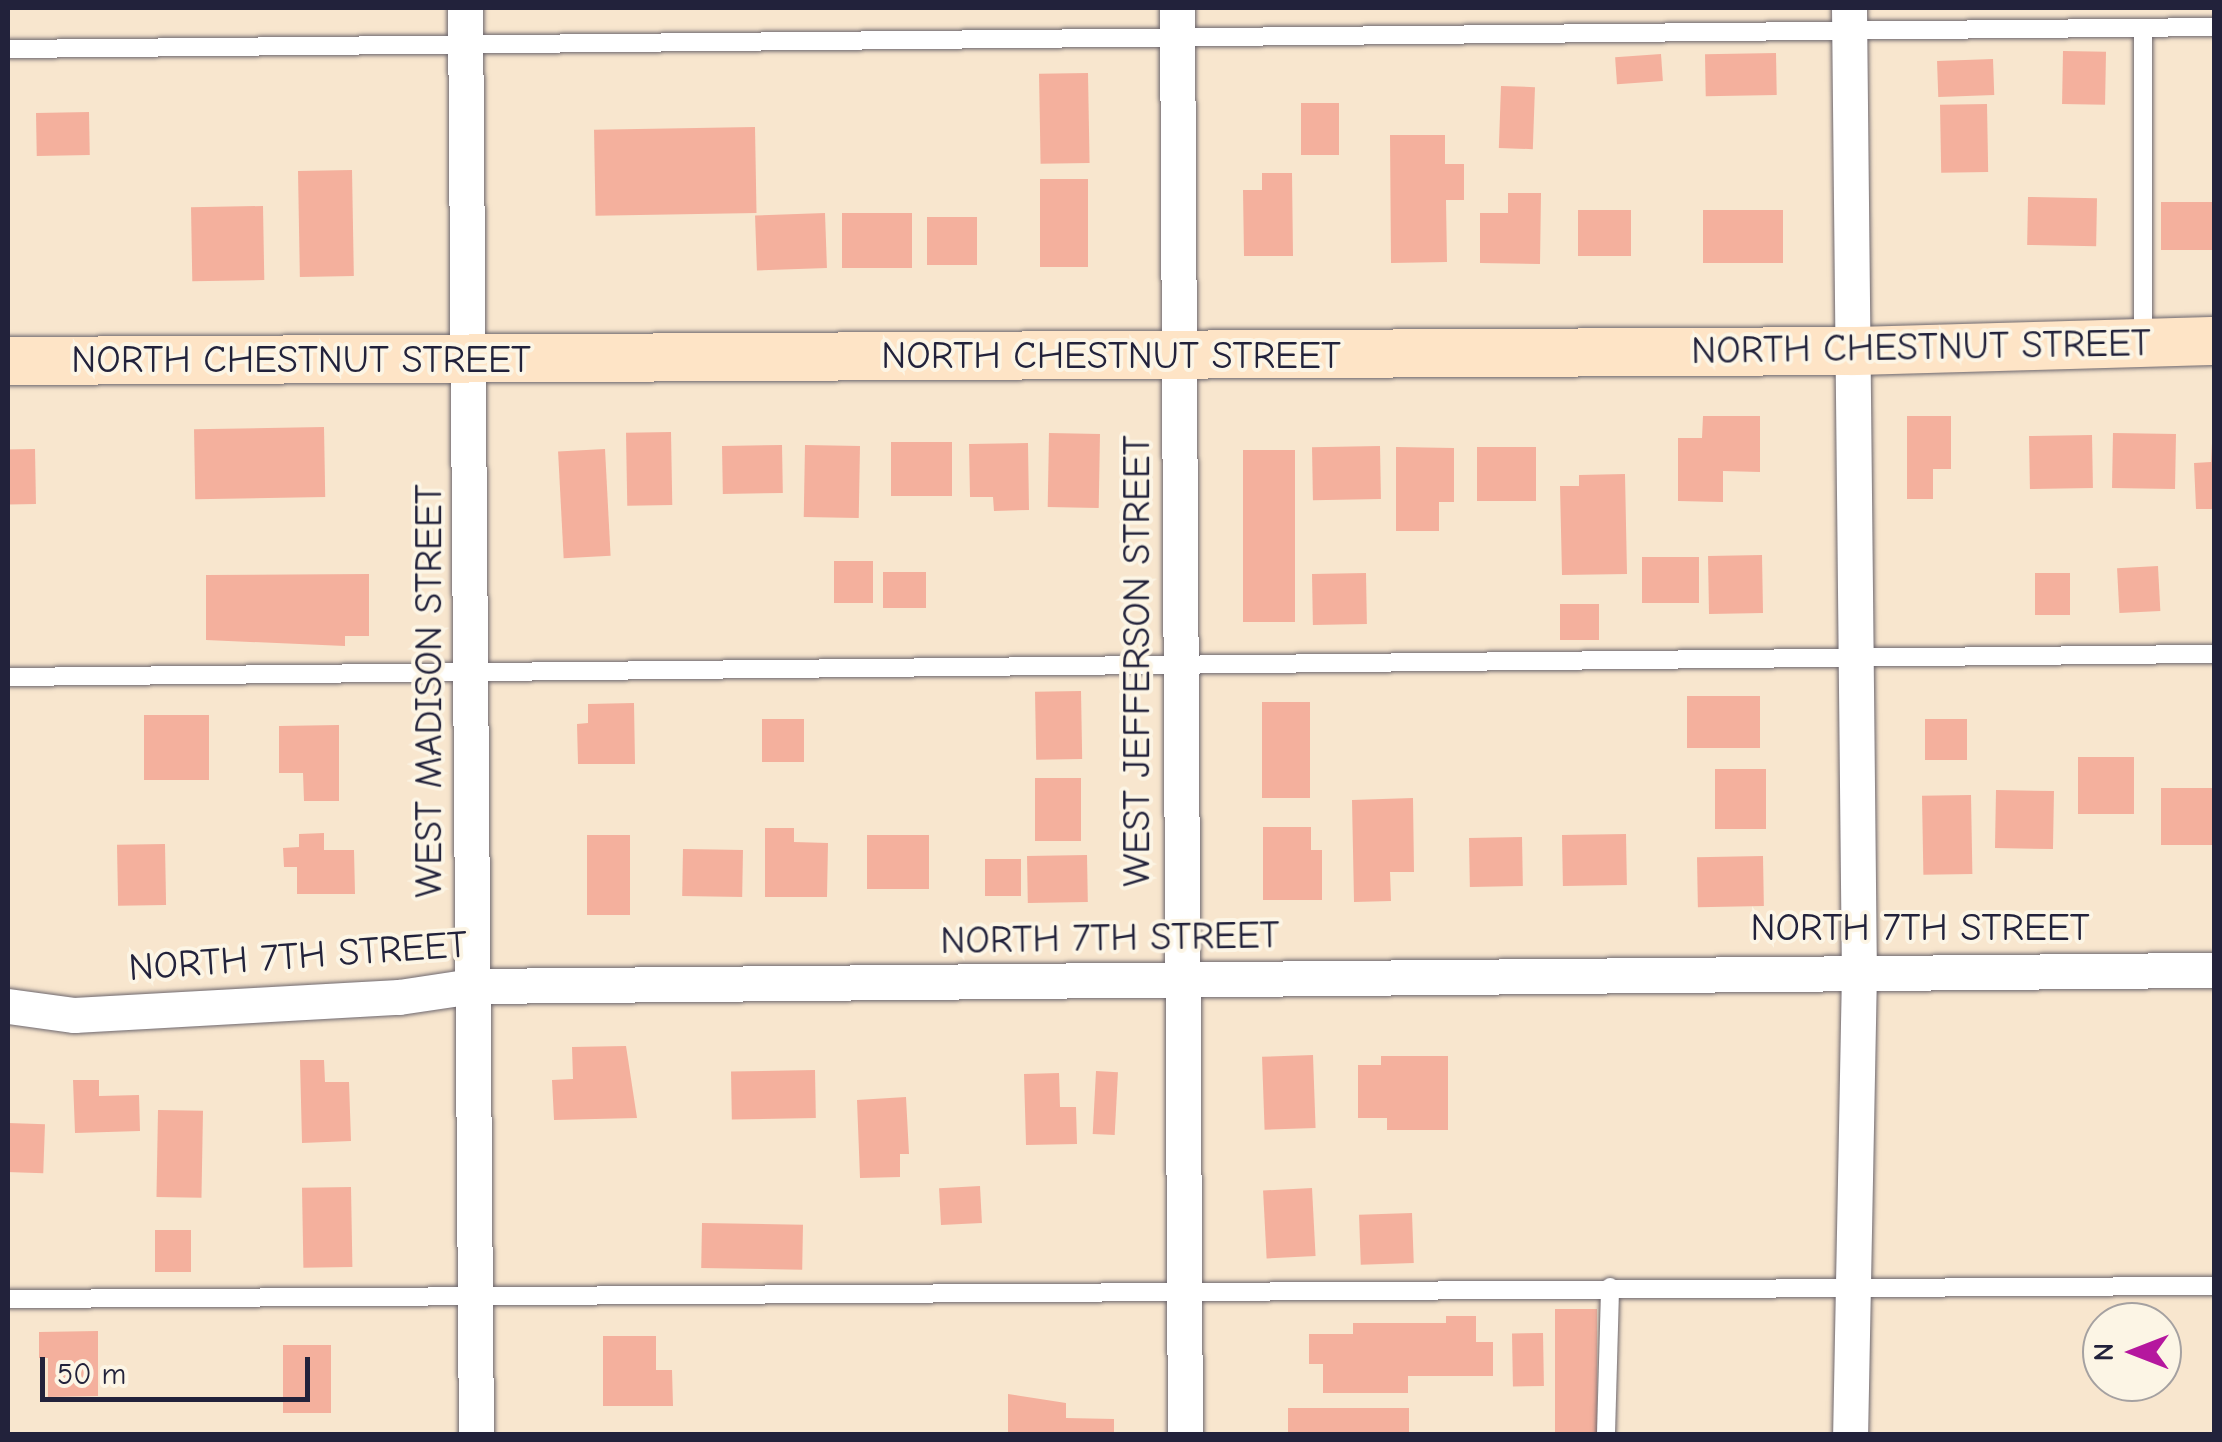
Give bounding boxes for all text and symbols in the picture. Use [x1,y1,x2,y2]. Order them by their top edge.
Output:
street label: NORTH CHESTNUT STREET [1691,321,2151,375]
street label: NORTH CHESTNUT STREET [881,334,1341,380]
street label: NORTH CHESTNUT STREET [71,338,531,384]
street label: WEST JEFFERSON STREET [1115,435,1161,887]
street label: WEST MADISON STREET [407,484,453,898]
street label: NORTH 7TH STREET [1750,906,2090,952]
street label: NORTH 7TH STREET [940,913,1280,965]
street label: NORTH 7TH STREET [127,922,469,992]
north arrow [2082,1302,2182,1402]
scale bar [45,1337,315,1399]
text: N [2088,1343,2120,1361]
text: 50 m [57,1357,126,1392]

